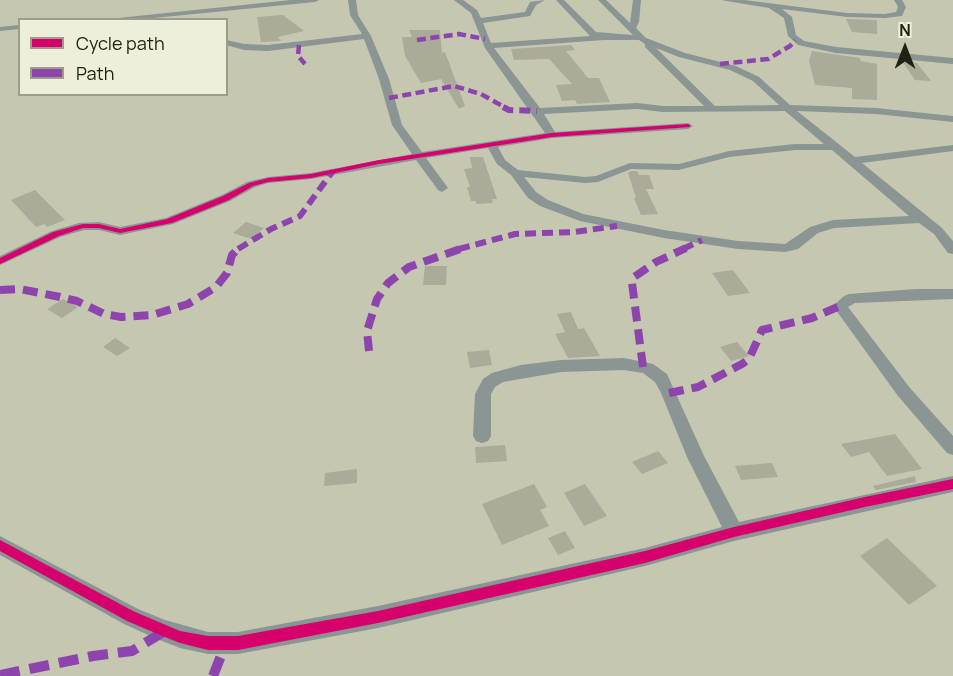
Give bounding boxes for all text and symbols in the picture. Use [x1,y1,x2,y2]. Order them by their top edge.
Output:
legend [18,18,228,96]
north arrow [875,18,935,78]
text: N [899,19,911,41]
text: Cycle path [76,31,165,55]
text: Path [76,61,114,85]

